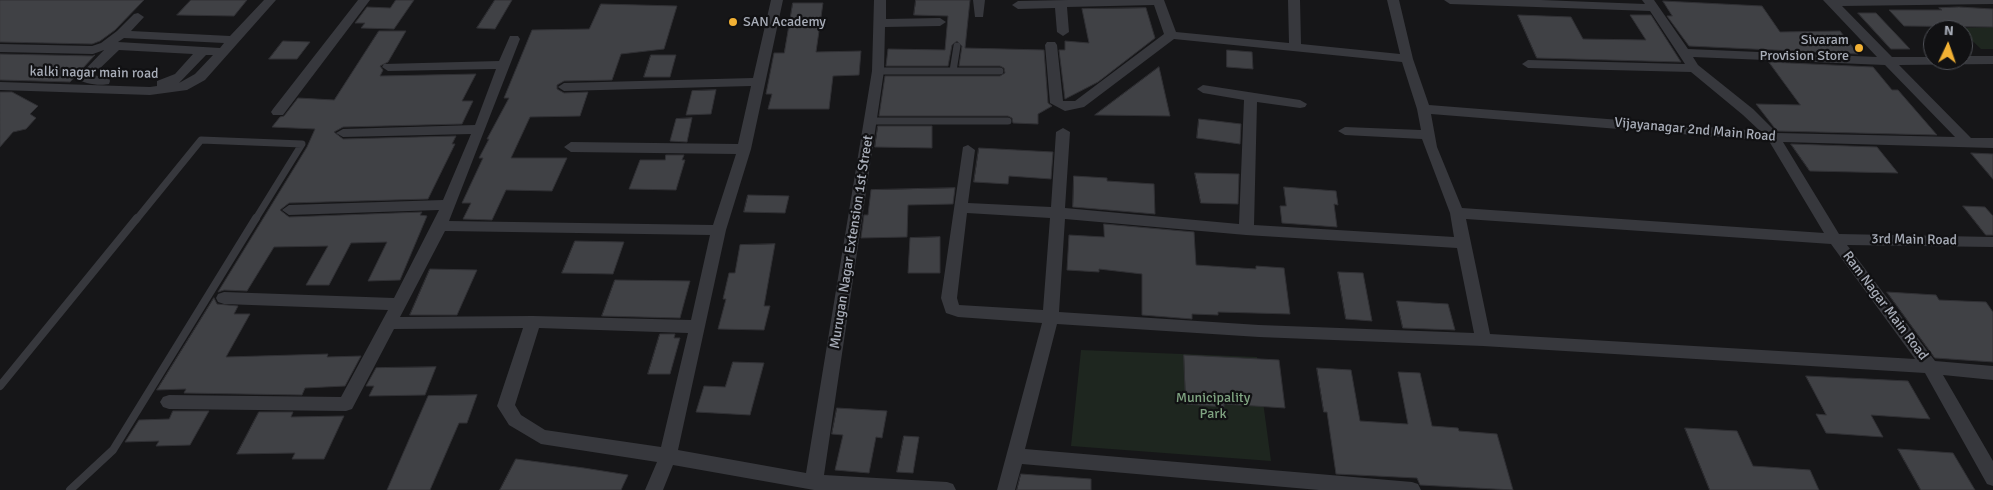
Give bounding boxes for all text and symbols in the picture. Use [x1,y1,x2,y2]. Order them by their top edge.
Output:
place label: SAN Academy [743,14,826,30]
marker: SAN Academy [727,16,739,28]
north arrow [1923,20,1973,70]
text: N [1943,22,1954,39]
place label: Sivaram Provision Store [1760,32,1849,64]
marker: Sivaram Provision Store [1853,42,1865,54]
street label: kalki nagar main road [29,63,159,83]
street label: Vijayanagar 2nd Main Road [1614,115,1776,145]
street label: Murugan Nagar Extension 1st Street [827,134,877,350]
street label: 3rd Main Road [1871,231,1957,249]
street label: Ram Nagar Main Road [1839,248,1931,364]
park label: Municipality Park [1176,390,1250,422]

